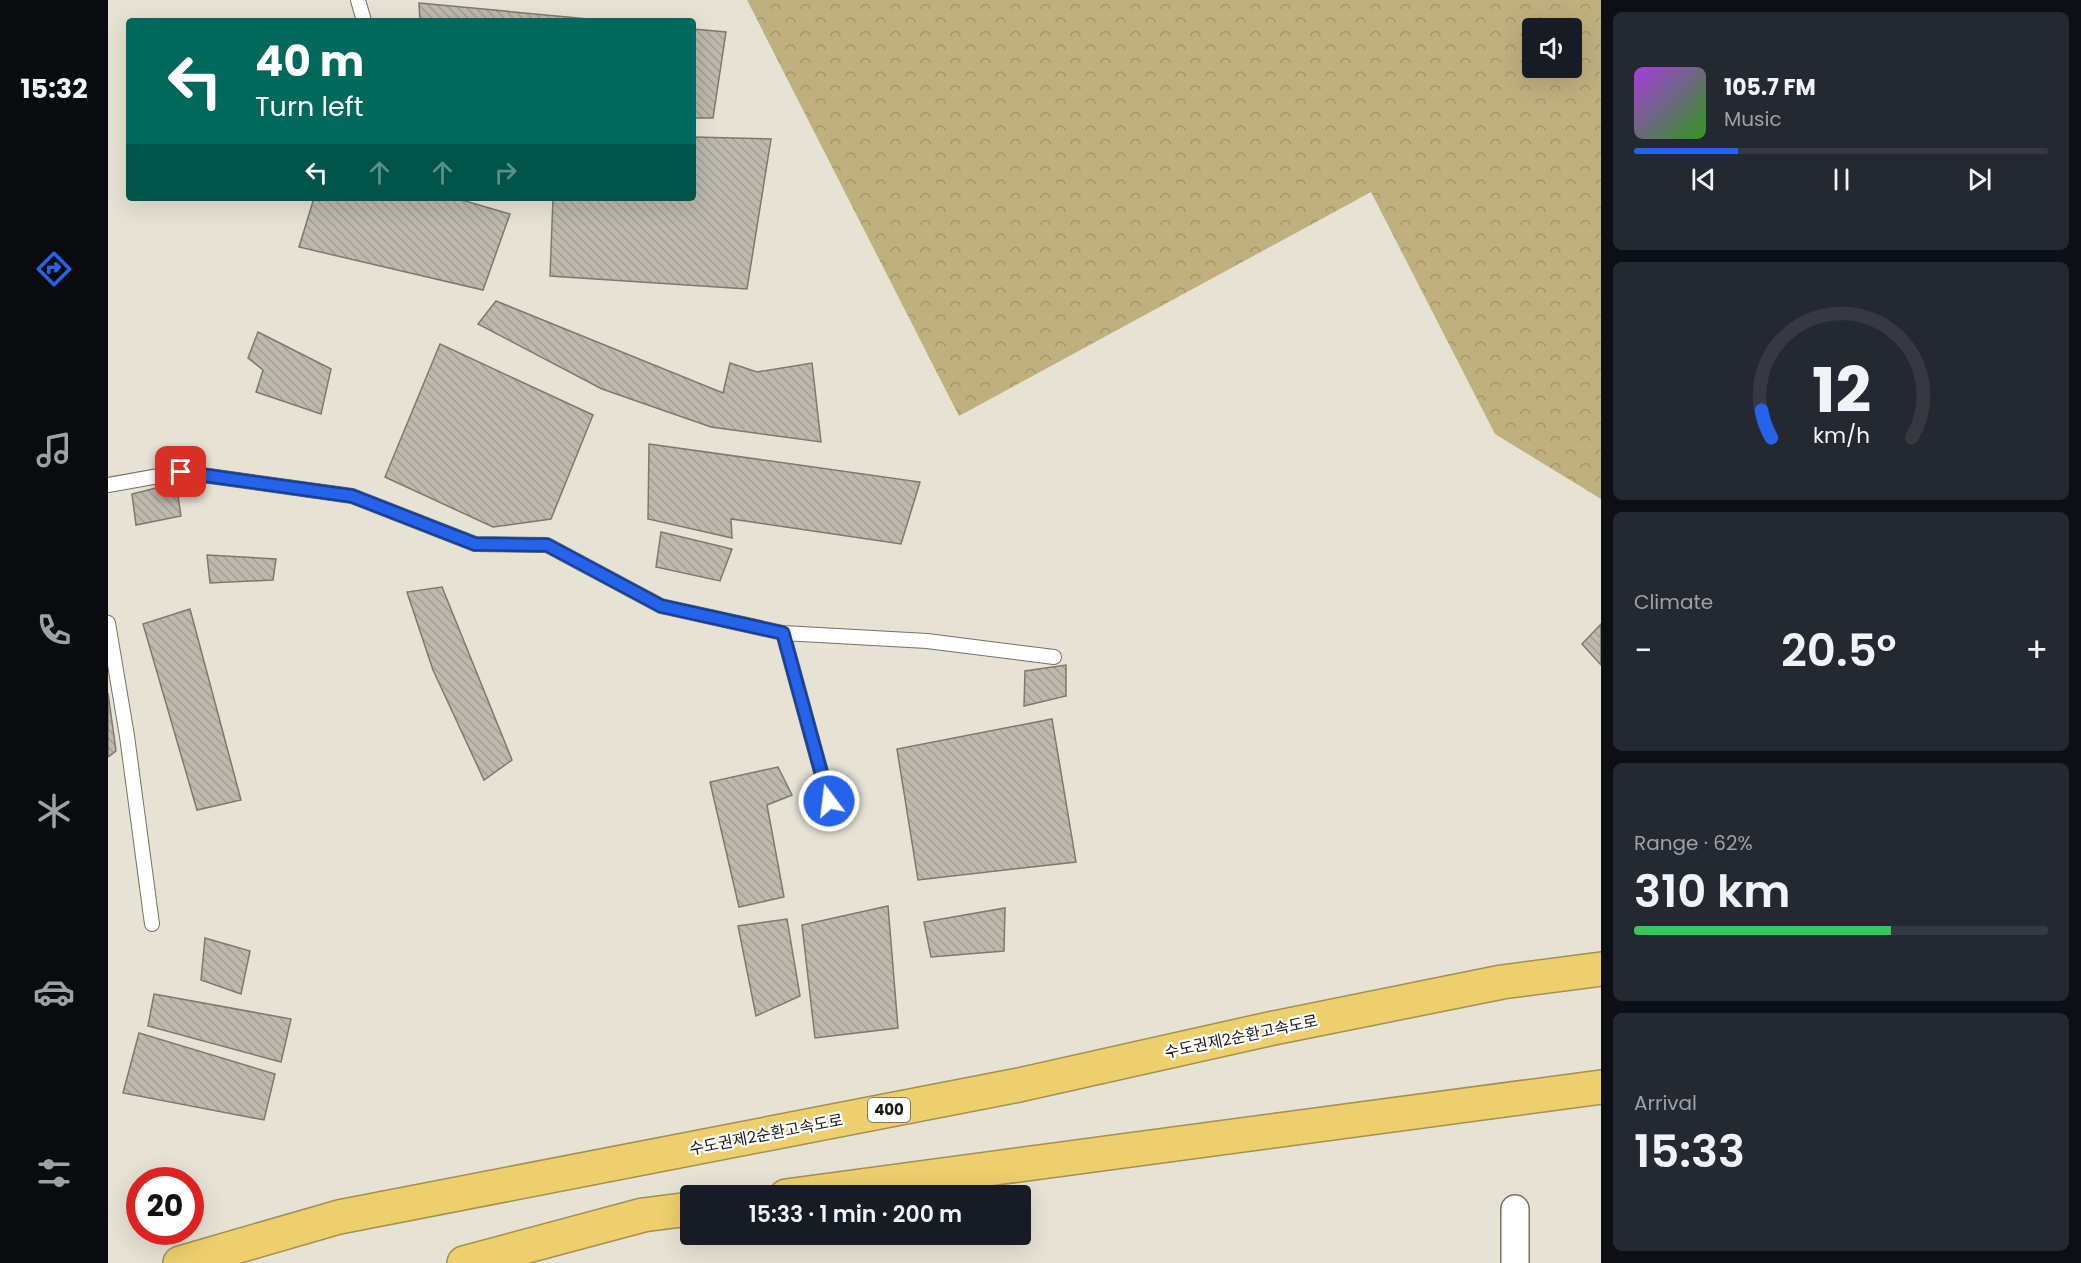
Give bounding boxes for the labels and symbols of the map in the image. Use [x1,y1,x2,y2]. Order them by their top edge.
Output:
pin [155,446,206,497]
position arrow [797,769,861,833]
street label: 수도권제2순환고속도로 [1162,1009,1320,1064]
road number: 400 [868,1098,910,1122]
street label: 수도권제2순환고속도로 [687,1108,845,1161]
speed limit sign: 20 [126,1167,204,1245]

